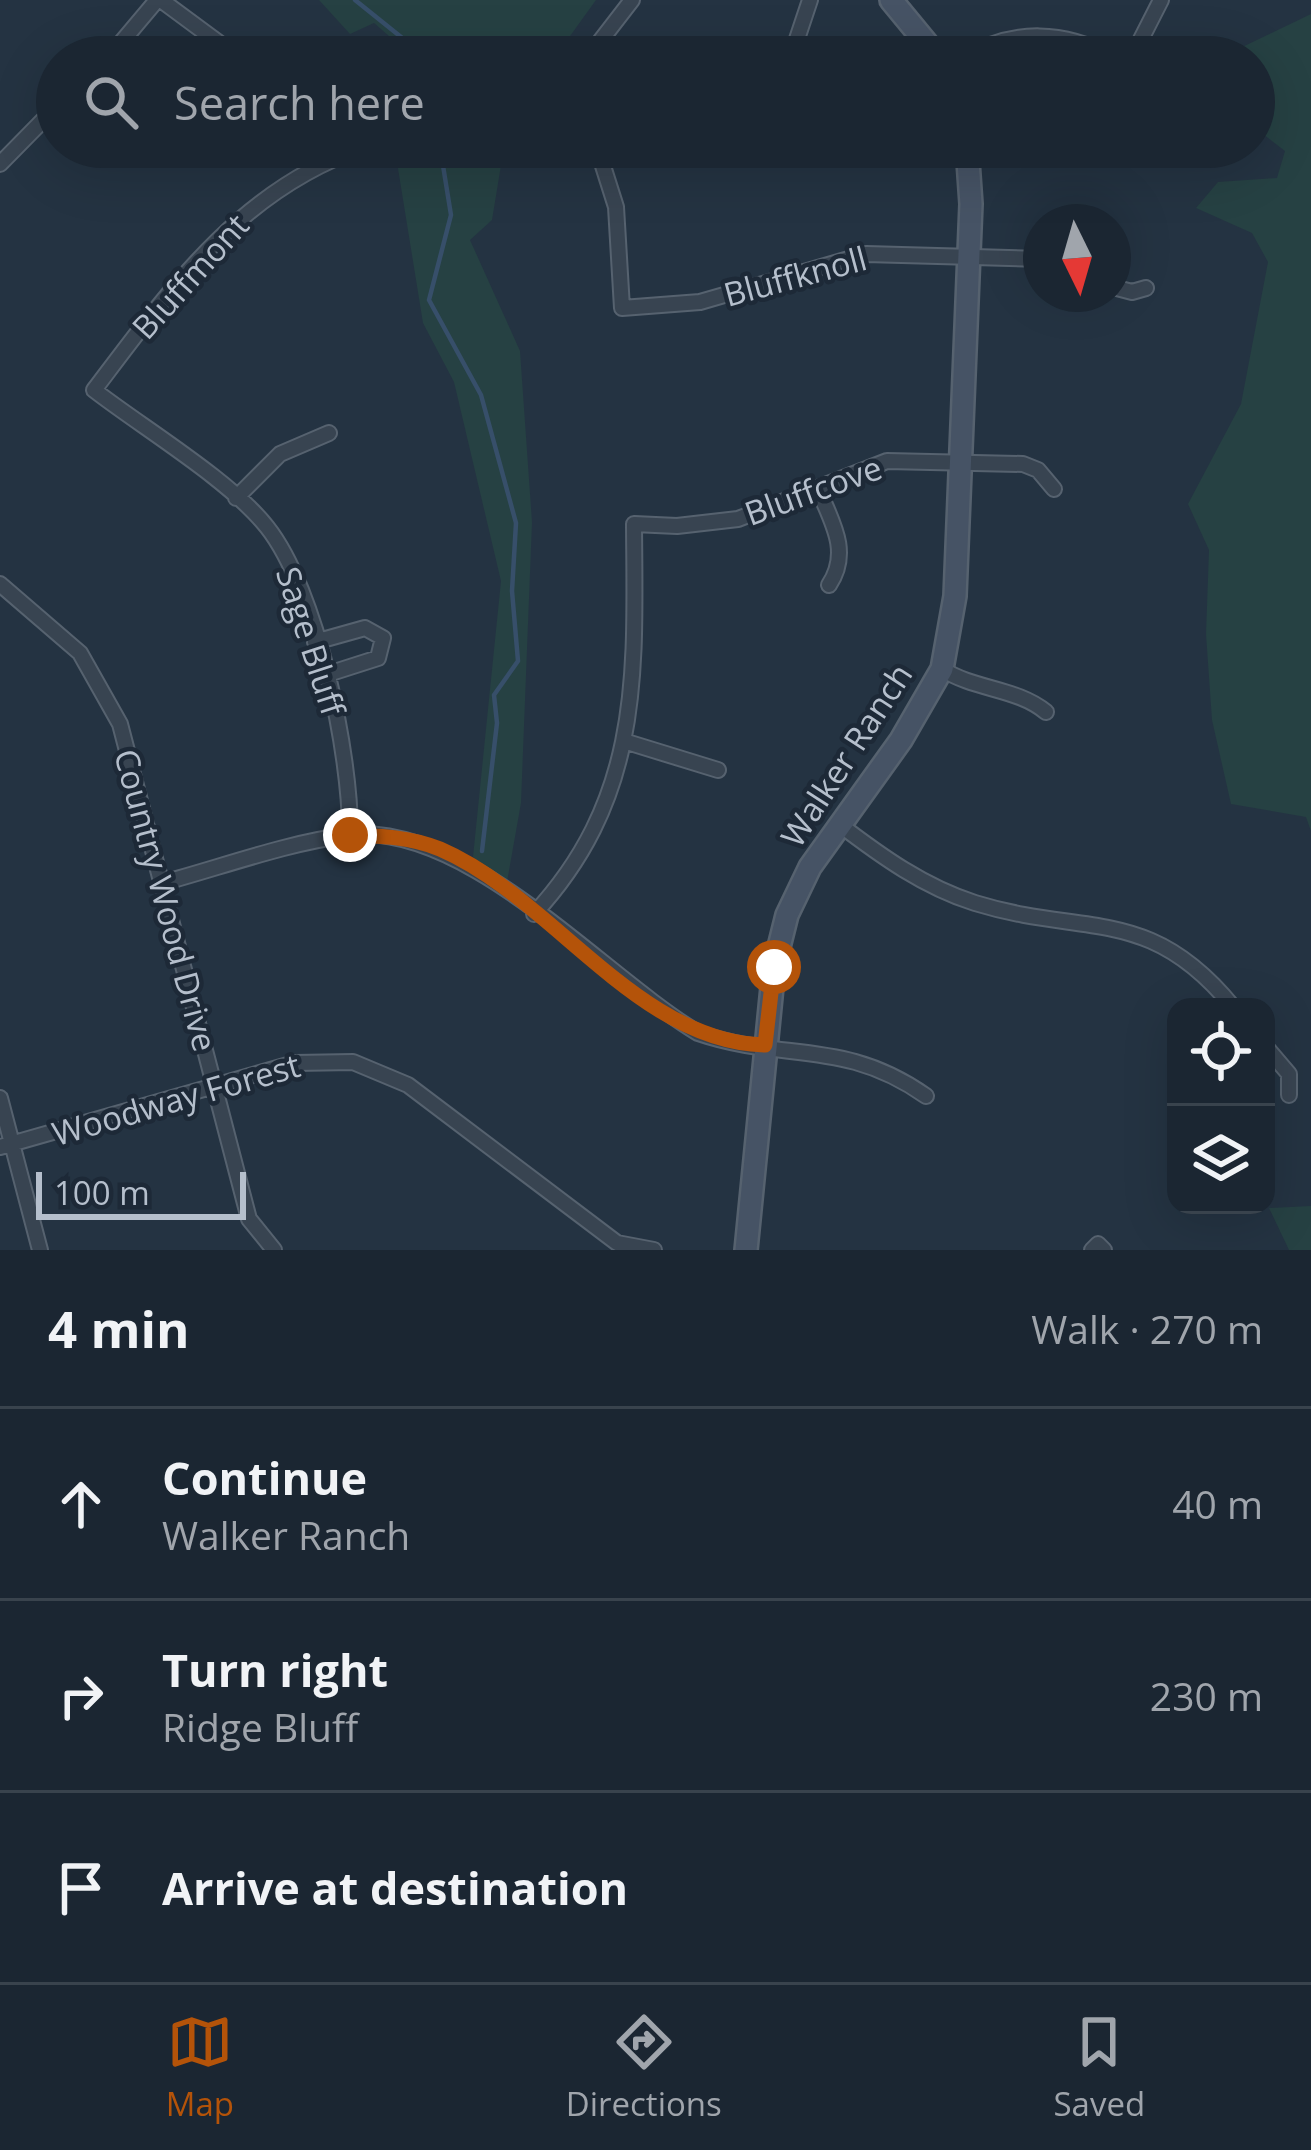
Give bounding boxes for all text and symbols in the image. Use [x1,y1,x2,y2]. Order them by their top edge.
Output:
search box [36,36,1275,168]
icon: search [78,69,144,135]
text: Search here [174,72,425,133]
street label: Bluffmont [122,204,258,348]
north arrow [1023,204,1131,312]
street label: Bluffknoll [719,235,871,317]
street label: Bluffcove [738,444,888,536]
street label: Sage Bluff [266,561,357,723]
street label: Walker Ranch [770,655,922,855]
street label: Country Wood Drive [104,744,228,1056]
route end [323,808,377,862]
route start [747,940,801,994]
map controls [1167,998,1275,1214]
button: locate [1167,998,1275,1106]
street label: Woodway Forest [47,1042,305,1156]
button: layers [1167,1106,1275,1214]
scale bar [36,1166,246,1219]
text: 100 m [54,1170,150,1215]
text: 4 min [48,1293,190,1363]
text: Walk · 270 m [1031,1302,1263,1355]
text: Continue [162,1447,367,1508]
icon: ahead [48,1471,114,1537]
text: 40 m [1172,1477,1263,1530]
text: Walker Ranch [162,1508,410,1561]
text: Turn right [162,1639,388,1700]
icon: right [48,1663,114,1729]
text: 230 m [1150,1669,1263,1722]
text: Ridge Bluff [162,1700,358,1753]
icon: arrive [48,1855,114,1921]
text: Arrive at destination [162,1857,628,1918]
tab: Map [166,2009,234,2126]
tab: Directions [566,2009,722,2126]
tab: Saved [1053,2009,1145,2126]

